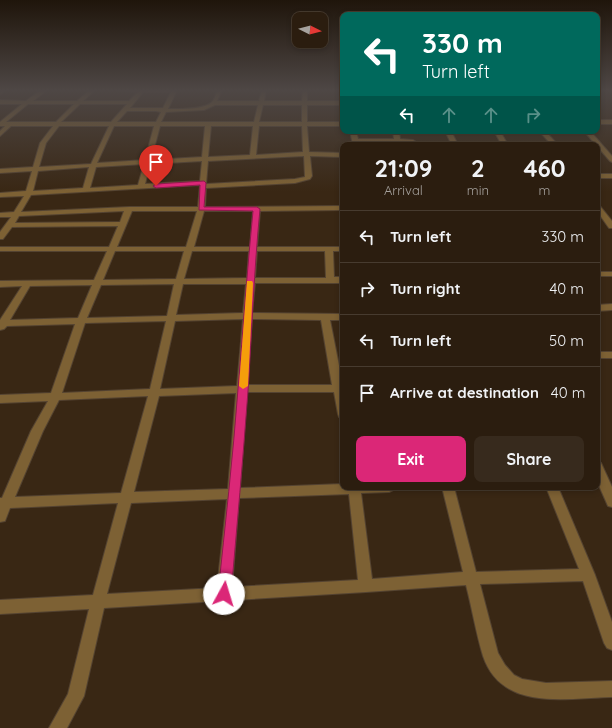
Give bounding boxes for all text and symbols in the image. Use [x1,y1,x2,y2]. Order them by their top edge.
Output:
north arrow [292,12,328,48]
map controls [292,12,328,48]
text: 330 m [422,25,503,60]
icon: left [356,28,408,80]
text: Turn left [422,60,490,83]
icon: left [396,104,418,126]
icon: ahead [438,104,460,126]
icon: ahead [480,104,502,126]
icon: right [522,104,544,126]
pin [139,145,173,186]
icon: arrive [145,151,167,173]
text: 21:09 [374,153,432,183]
text: 2 [471,153,485,183]
text: 460 [523,153,566,183]
text: Arrival [384,182,423,198]
text: min [467,182,489,198]
text: m [539,182,550,198]
icon: left [356,226,378,248]
text: Turn left [390,227,452,246]
text: 330 m [542,227,584,246]
icon: right [356,278,378,300]
text: Turn right [390,279,461,298]
text: 40 m [549,279,584,298]
icon: left [356,330,378,352]
text: Turn left [390,331,452,350]
text: 50 m [549,331,584,350]
icon: arrive [356,382,378,404]
text: Arrive at destination [390,383,539,402]
text: 40 m [551,383,585,402]
button: Exit [356,436,466,482]
button: Share [474,436,584,482]
position arrow [203,573,245,615]

